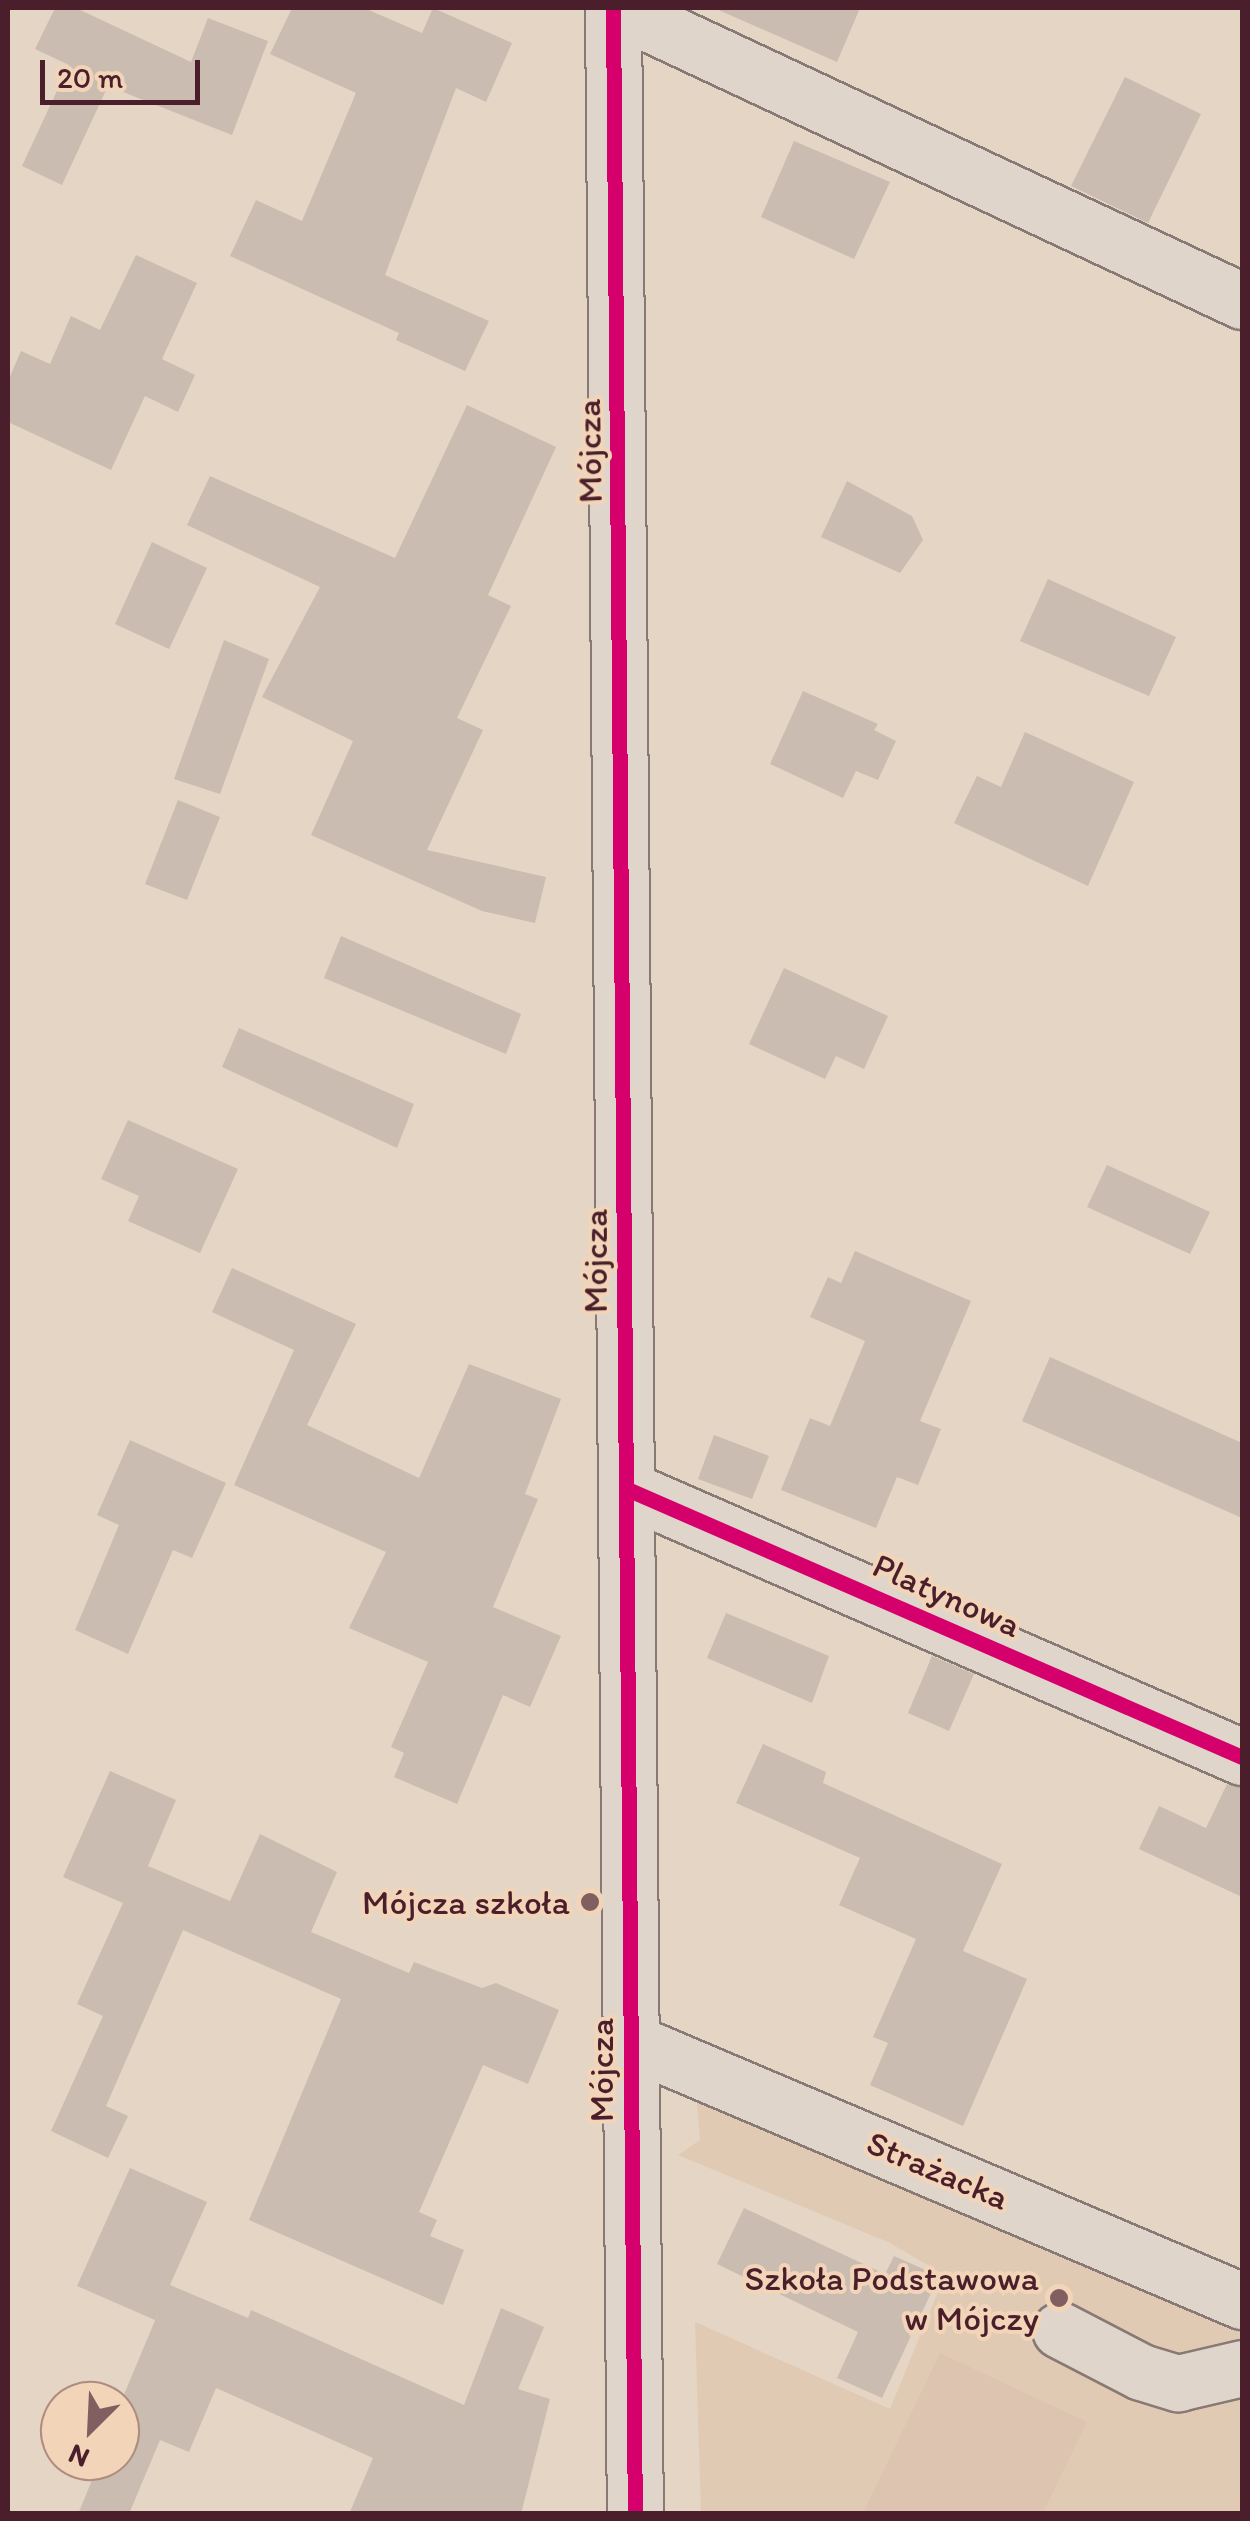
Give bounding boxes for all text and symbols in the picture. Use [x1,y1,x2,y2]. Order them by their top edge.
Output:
scale bar [45,40,205,102]
text: 20 m [57,59,123,96]
street label: Mójcza [567,398,611,504]
street label: Mójcza [574,1209,616,1313]
street label: Platynowa [867,1544,1027,1646]
place label: Mójcza szkoła [363,1881,570,1923]
marker: Mójcza szkoła [579,1891,601,1913]
street label: Mójcza [580,2018,622,2122]
street label: Strażacka [861,2121,1015,2219]
place label: Szkoła Podstawowa w Mójczy [746,2257,1039,2339]
marker: Szkoła Podstawowa w Mójczy [1048,2287,1070,2309]
north arrow [40,2381,140,2481]
text: N [63,2437,94,2476]

